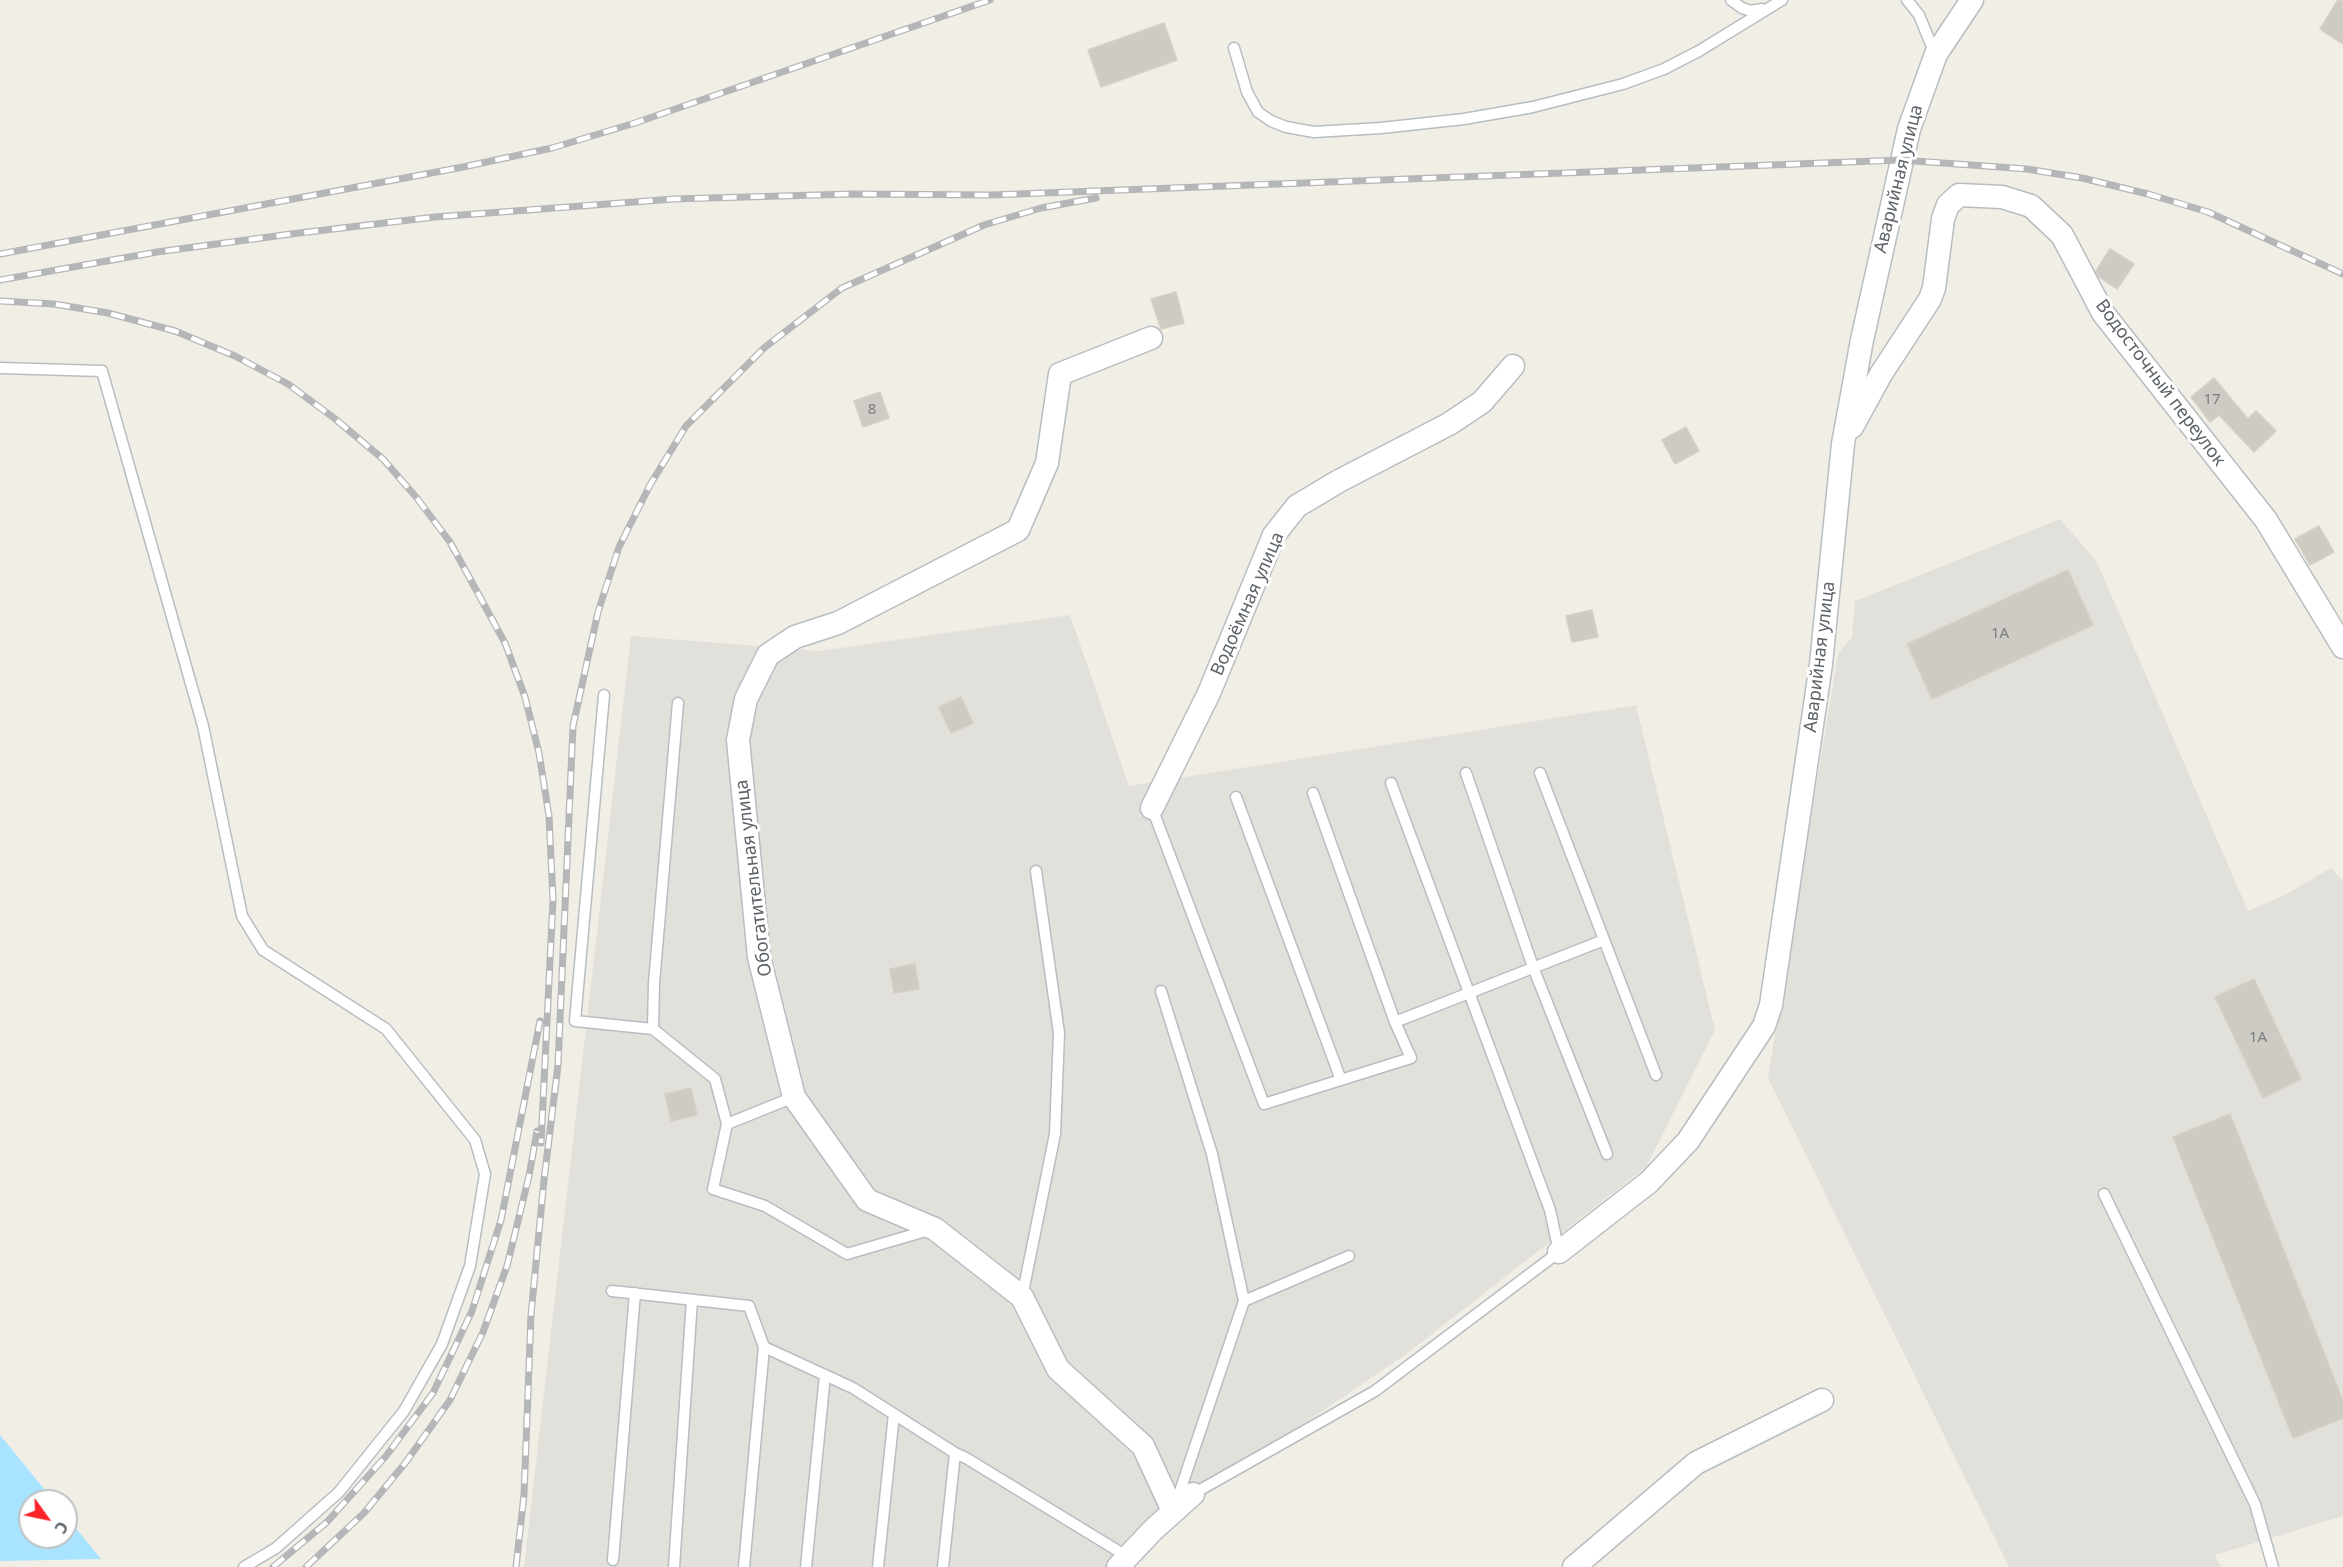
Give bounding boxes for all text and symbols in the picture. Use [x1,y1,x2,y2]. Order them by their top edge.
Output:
street label: Аварийная улица [1870,103,1928,255]
street label: Водосточный переулок [2090,296,2230,470]
house number: 17 [2203,391,2221,409]
house number: 8 [868,401,876,419]
street label: Водоёмная улица [1207,529,1289,679]
street label: Аварийная улица [1800,580,1840,734]
house number: 1А [1991,625,2009,643]
street label: Обогатительная улица [731,778,777,978]
house number: 1А [2249,1029,2267,1047]
north arrow [18,1489,78,1549]
text: С [49,1517,73,1538]

